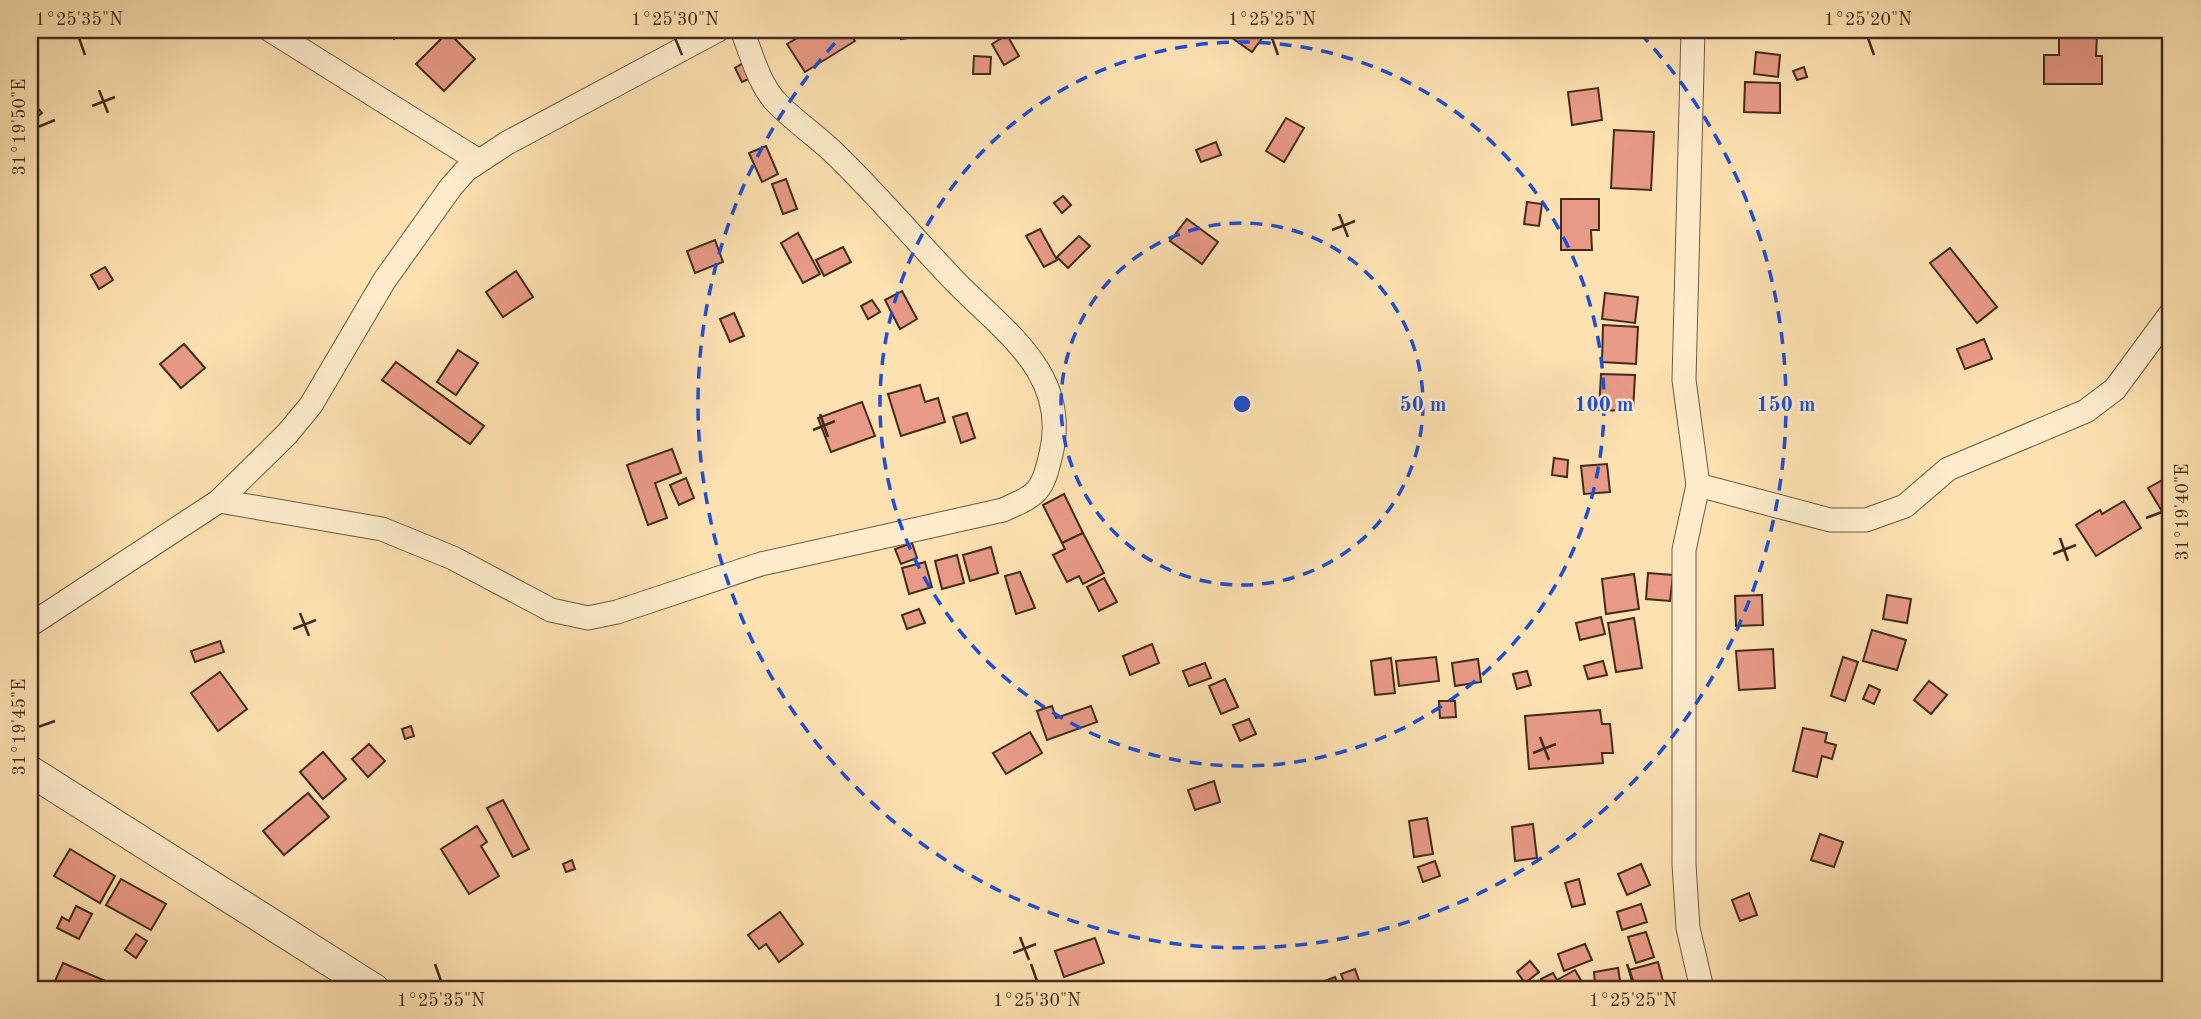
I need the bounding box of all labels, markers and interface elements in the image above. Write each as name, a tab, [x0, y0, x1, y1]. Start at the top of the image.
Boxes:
text: 1°25'35"N	[35, 11, 123, 29]
text: 1°25'30"N	[631, 11, 719, 29]
text: 1°25'25"N	[1228, 11, 1316, 29]
text: 1°25'20"N	[1824, 11, 1912, 29]
text: 31°19'50"E	[11, 79, 29, 175]
centre of rings	[1230, 392, 1254, 416]
text: 50 m	[1399, 395, 1447, 416]
text: 100 m	[1574, 395, 1634, 416]
text: 150 m	[1756, 395, 1816, 416]
text: 31°19'40"E	[2174, 464, 2192, 560]
text: 31°19'45"E	[11, 679, 29, 775]
text: 1°25'35"N	[397, 992, 485, 1010]
text: 1°25'30"N	[993, 992, 1081, 1010]
text: 1°25'25"N	[1589, 992, 1677, 1010]

